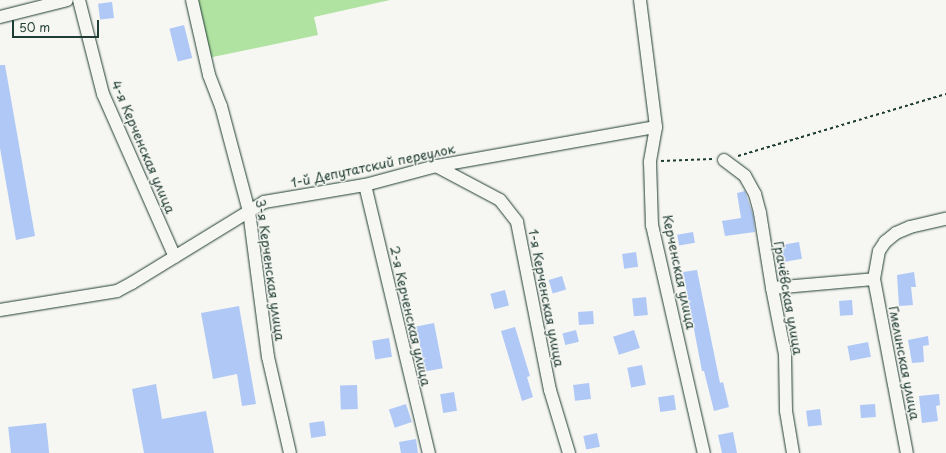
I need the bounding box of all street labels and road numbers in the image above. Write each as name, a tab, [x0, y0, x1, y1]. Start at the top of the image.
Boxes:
street label: 4-я Керченская улица	[108, 78, 178, 216]
street label: 1-й Депутатский переулок	[289, 141, 457, 191]
street label: 3-я Керченская улица	[252, 198, 288, 342]
street label: Керченская улица	[659, 213, 699, 331]
street label: 1-я Керченская улица	[525, 227, 567, 369]
street label: Грачёвская улица	[770, 240, 806, 356]
street label: 2-я Керченская улица	[386, 244, 434, 388]
street label: Гмелинская улица	[885, 304, 923, 422]

